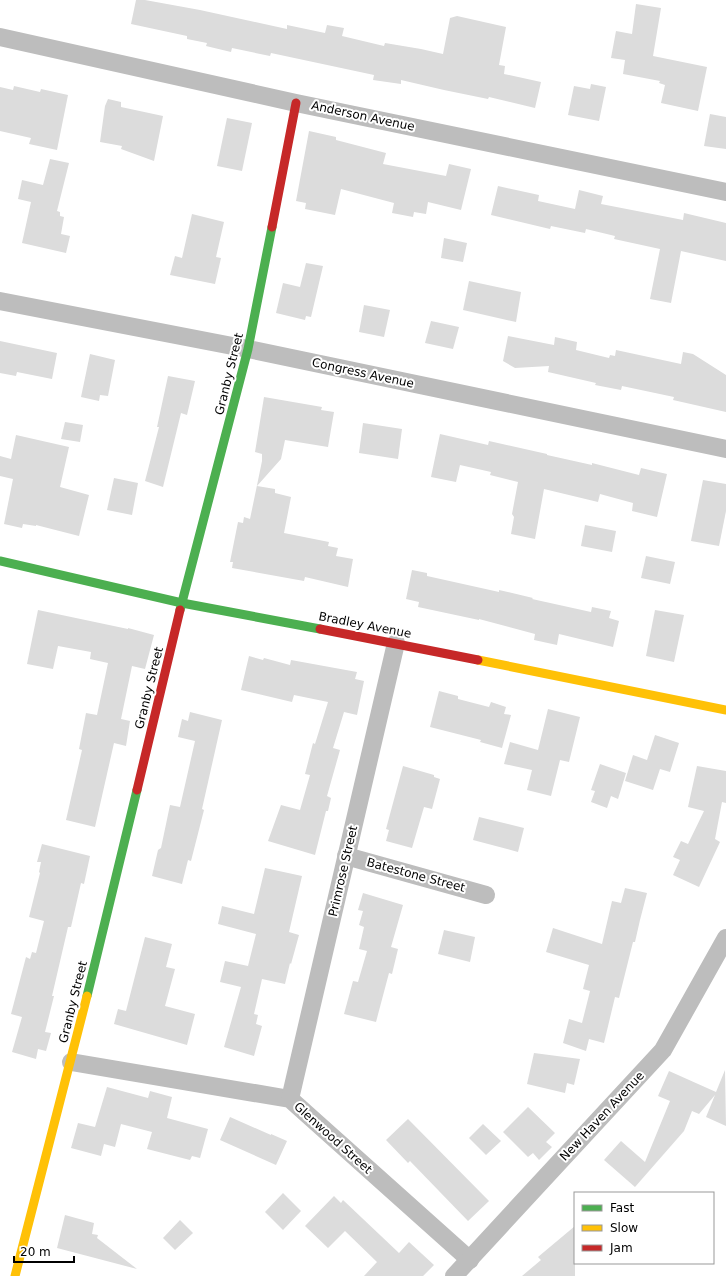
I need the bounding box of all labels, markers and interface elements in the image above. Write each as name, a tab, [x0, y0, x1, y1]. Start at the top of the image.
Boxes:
street label: Anderson Avenue	[310, 98, 416, 134]
street label: Granby Street	[212, 331, 246, 417]
street label: Congress Avenue	[311, 355, 415, 391]
street label: Bradley Avenue	[317, 609, 413, 641]
street label: Granby Street	[132, 645, 166, 731]
street label: Primrose Street	[326, 824, 360, 918]
street label: Batestone Street	[365, 855, 467, 895]
street label: Granby Street	[56, 959, 90, 1045]
street label: New Haven Avenue	[557, 1068, 647, 1164]
street label: Glenwood Street	[291, 1099, 375, 1177]
legend	[574, 1192, 714, 1264]
text: Fast	[610, 1201, 634, 1215]
text: Slow	[610, 1221, 638, 1235]
scale bar	[14, 1238, 74, 1264]
text: Jam	[609, 1241, 633, 1255]
text: 20 m	[20, 1245, 51, 1259]

